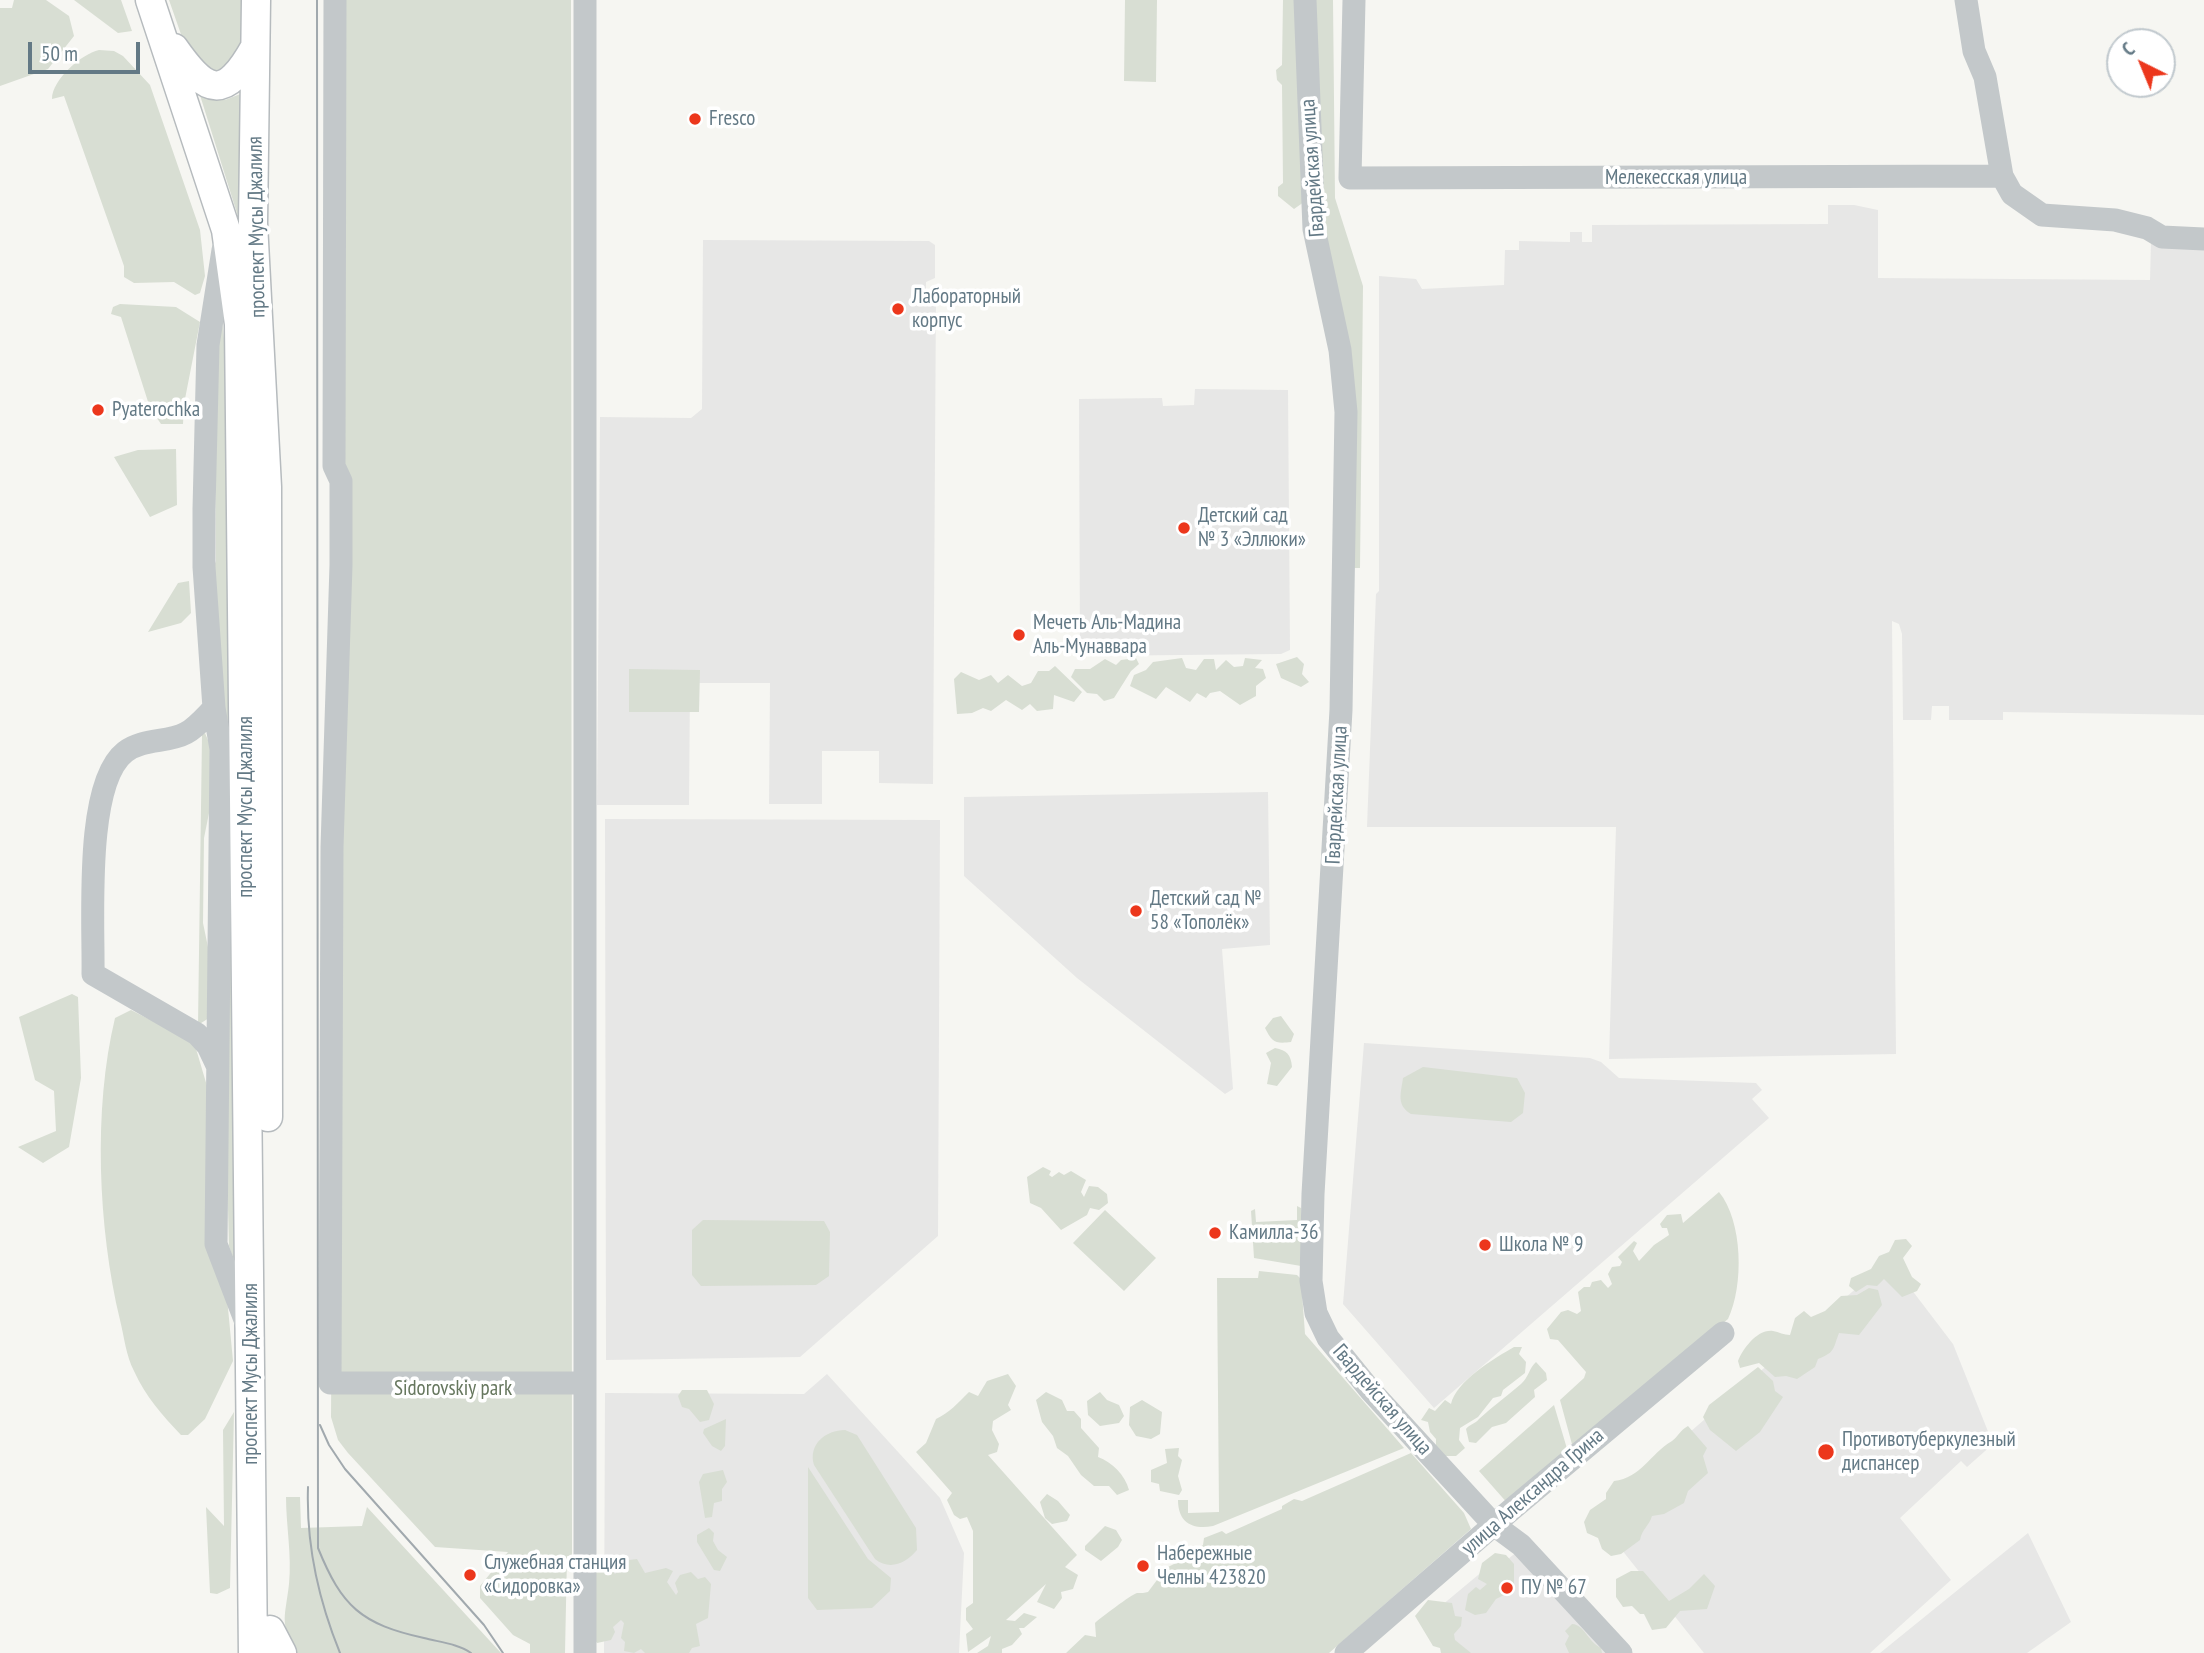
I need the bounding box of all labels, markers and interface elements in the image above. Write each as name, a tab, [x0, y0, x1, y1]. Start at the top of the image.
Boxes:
scale bar	[32, 28, 144, 72]
north arrow	[2106, 28, 2176, 98]
text: С	[2117, 37, 2139, 61]
text: 50 m	[41, 40, 78, 67]
street label: Гвардейская улица	[1296, 98, 1330, 238]
place label: Fresco	[709, 106, 755, 132]
marker: Fresco	[687, 111, 703, 127]
street label: проспект Мусы Джалиля	[243, 136, 271, 318]
street label: Мелекесская улица	[1605, 165, 1747, 191]
place label: Лабораторный корпус	[912, 284, 1021, 334]
marker: Лабораторный корпус	[890, 301, 906, 317]
place label: Pyaterochka	[112, 397, 200, 423]
marker: Pyaterochka	[90, 402, 106, 418]
place label: Детский сад № 3 «Эллюки»	[1198, 503, 1306, 553]
marker: Детский сад № 3 «Эллюки»	[1176, 520, 1192, 536]
place label: Мечеть Аль-Мадина Аль-Мунаввара	[1033, 610, 1181, 660]
marker: Мечеть Аль-Мадина Аль-Мунаввара	[1011, 627, 1027, 643]
street label: проспект Мусы Джалиля	[233, 716, 259, 898]
street label: Гвардейская улица	[1321, 725, 1353, 865]
place label: Детский сад № 58 «Тополёк»	[1150, 886, 1262, 936]
marker: Детский сад № 58 «Тополёк»	[1128, 903, 1144, 919]
place label: Камилла-36	[1229, 1220, 1318, 1246]
marker: Камилла-36	[1207, 1225, 1223, 1241]
place label: Школа № 9	[1499, 1232, 1583, 1258]
marker: Школа № 9	[1477, 1237, 1493, 1253]
street label: проспект Мусы Джалиля	[238, 1283, 264, 1465]
street label: Гвардейская улица	[1327, 1340, 1437, 1460]
park label: Sidorovskiy park	[394, 1376, 512, 1402]
street label: улица Александра Грина	[1457, 1423, 1609, 1561]
place label: Противотуберкулезный диспансер	[1842, 1427, 2016, 1477]
marker: Противотуберкулезный диспансер	[1816, 1442, 1836, 1462]
place label: Набережные Челны 423820	[1157, 1541, 1266, 1591]
place label: Служебная станция «Сидоровка»	[484, 1550, 626, 1600]
marker: Набережные Челны 423820	[1135, 1558, 1151, 1574]
marker: Служебная станция «Сидоровка»	[462, 1567, 478, 1583]
place label: ПУ № 67	[1521, 1575, 1587, 1601]
marker: ПУ № 67	[1499, 1580, 1515, 1596]

